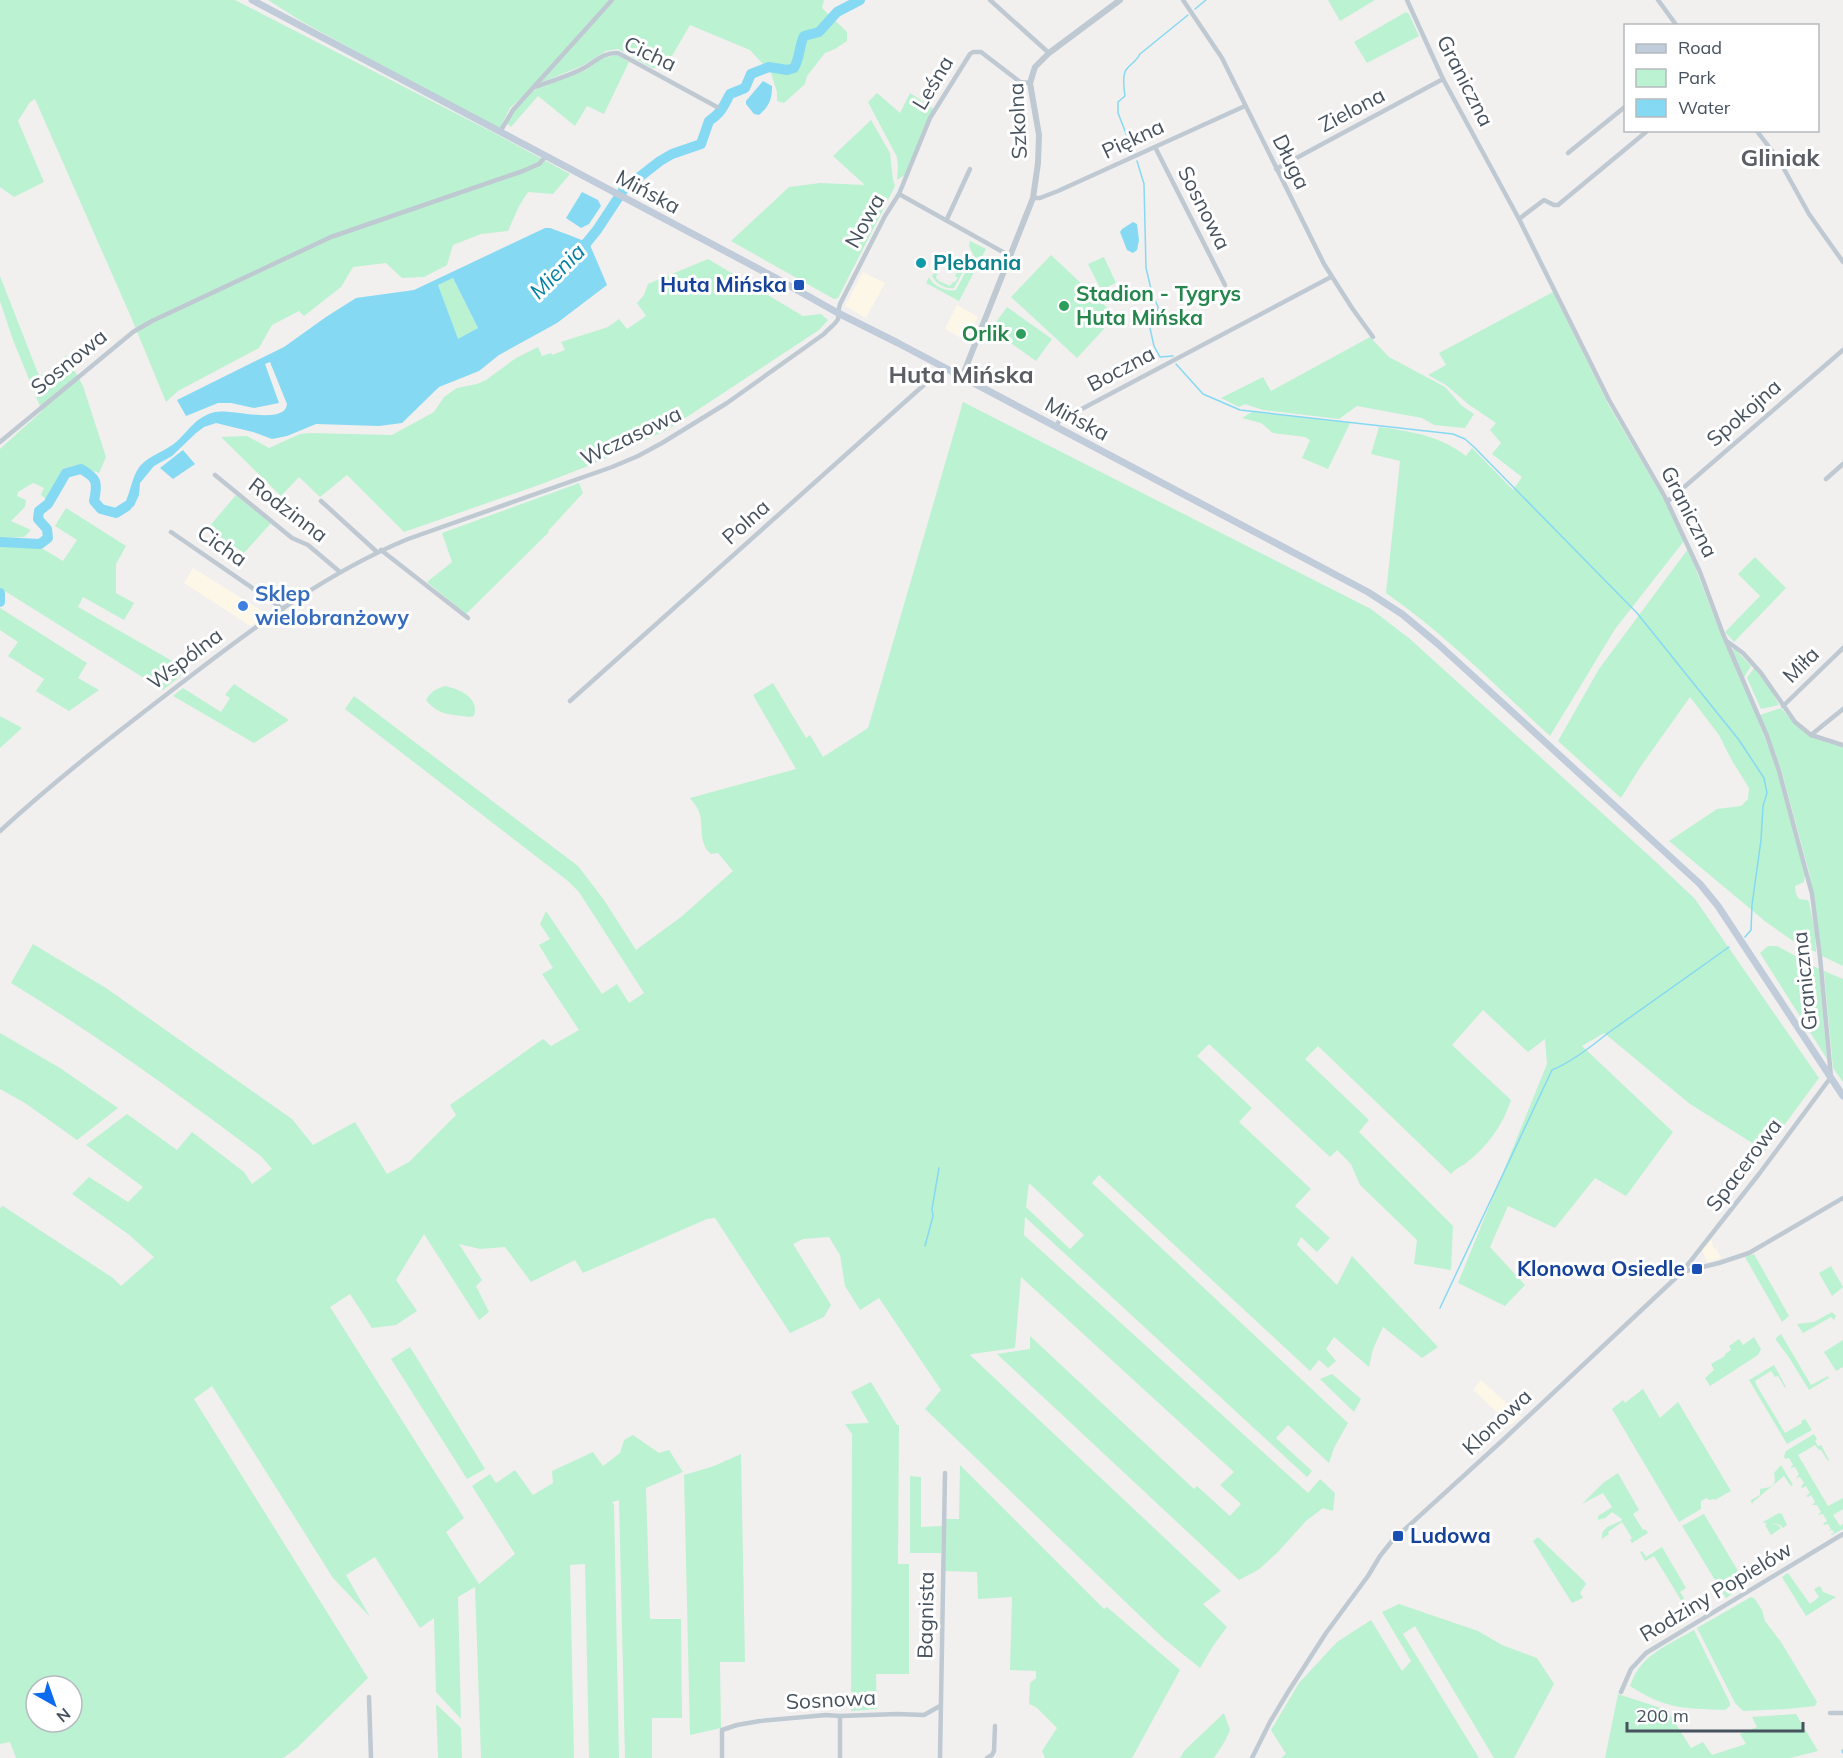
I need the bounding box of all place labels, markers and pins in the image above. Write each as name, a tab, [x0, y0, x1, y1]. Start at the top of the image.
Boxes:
place label: Plebania	[933, 249, 1021, 275]
marker: Plebania	[914, 256, 928, 270]
place label: Huta Mińska	[660, 271, 787, 297]
marker: Huta Mińska	[792, 278, 806, 292]
place label: Stadion - Tygrys Huta Mińska	[1076, 280, 1241, 330]
marker: Stadion - Tygrys Huta Mińska	[1057, 299, 1071, 313]
place label: Orlik	[962, 320, 1009, 346]
marker: Orlik	[1014, 327, 1028, 341]
place label: Sklep wielobranżowy	[255, 580, 409, 630]
marker: Sklep wielobranżowy	[236, 599, 250, 613]
place label: Klonowa Osiedle	[1517, 1255, 1685, 1281]
marker: Klonowa Osiedle	[1690, 1262, 1704, 1276]
place label: Ludowa	[1410, 1522, 1491, 1548]
marker: Ludowa	[1391, 1529, 1405, 1543]

